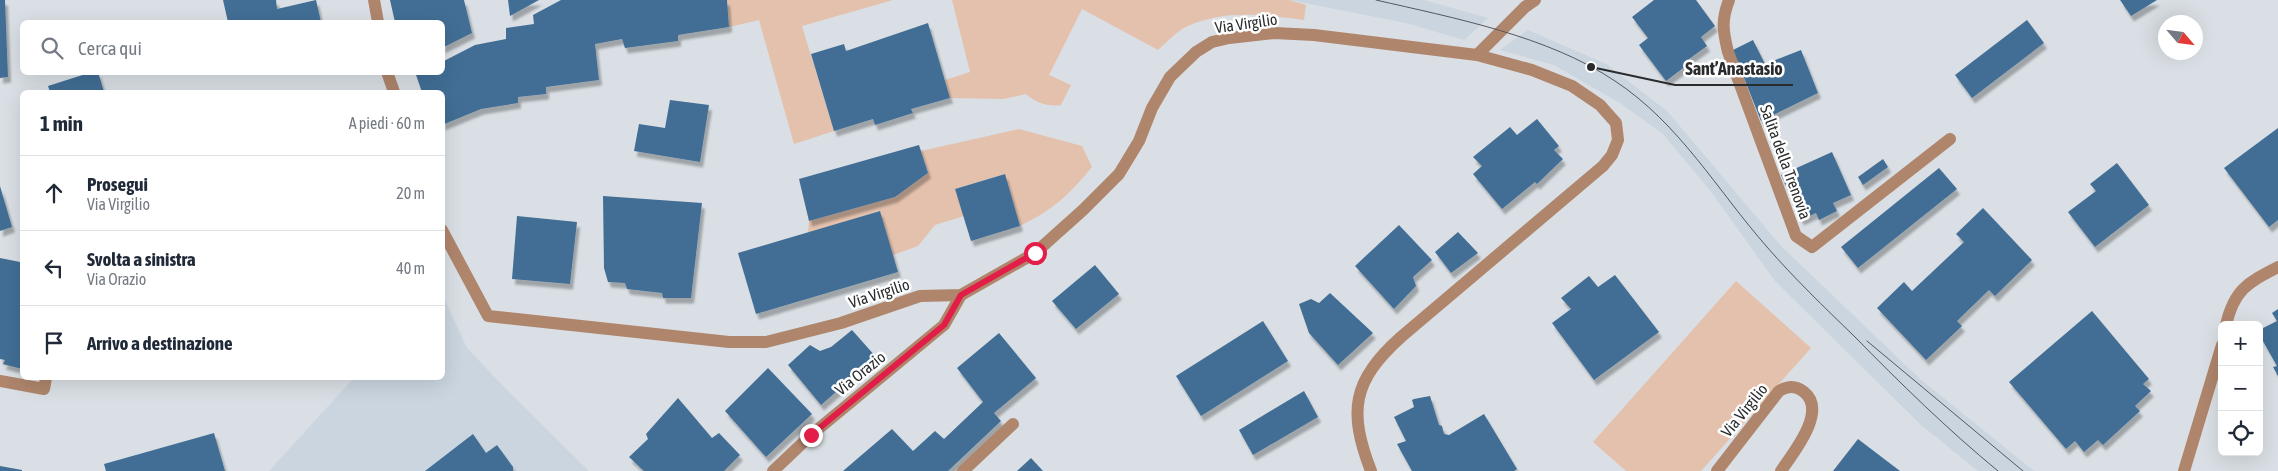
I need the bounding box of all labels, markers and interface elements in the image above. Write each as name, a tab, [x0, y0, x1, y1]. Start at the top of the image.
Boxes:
street label: Via Virgilio	[1214, 10, 1279, 37]
north arrow	[2158, 15, 2203, 60]
search box	[20, 20, 445, 75]
icon: search	[38, 34, 66, 62]
text: Cerca qui	[78, 37, 142, 59]
callout: Sant’Anastasio	[1675, 52, 1793, 85]
text: Sant’Anastasio	[1685, 58, 1783, 79]
street label: Salita della Trenovia	[1757, 102, 1815, 222]
text: 1 min	[40, 111, 83, 135]
text: A piedi · 60 m	[349, 114, 425, 132]
text: Prosegui	[87, 173, 148, 195]
icon: ahead	[40, 179, 68, 207]
text: 20 m	[396, 184, 425, 202]
text: Via Virgilio	[87, 195, 150, 213]
route start	[1024, 242, 1047, 265]
text: Svolta a sinistra	[87, 248, 196, 270]
icon: left	[40, 254, 68, 282]
text: 40 m	[396, 259, 425, 277]
text: Via Orazio	[87, 270, 146, 288]
street label: Via Virgilio	[846, 275, 912, 312]
map controls	[2218, 321, 2263, 456]
button: +	[2218, 321, 2263, 366]
icon: arrive	[40, 329, 68, 357]
text: Arrivo a destinazione	[87, 332, 233, 354]
street label: Via Orazio	[831, 347, 889, 399]
button: −	[2218, 366, 2263, 411]
street label: Via Virgilio	[1717, 380, 1772, 441]
button: locate	[2218, 411, 2263, 456]
route end	[800, 424, 823, 447]

